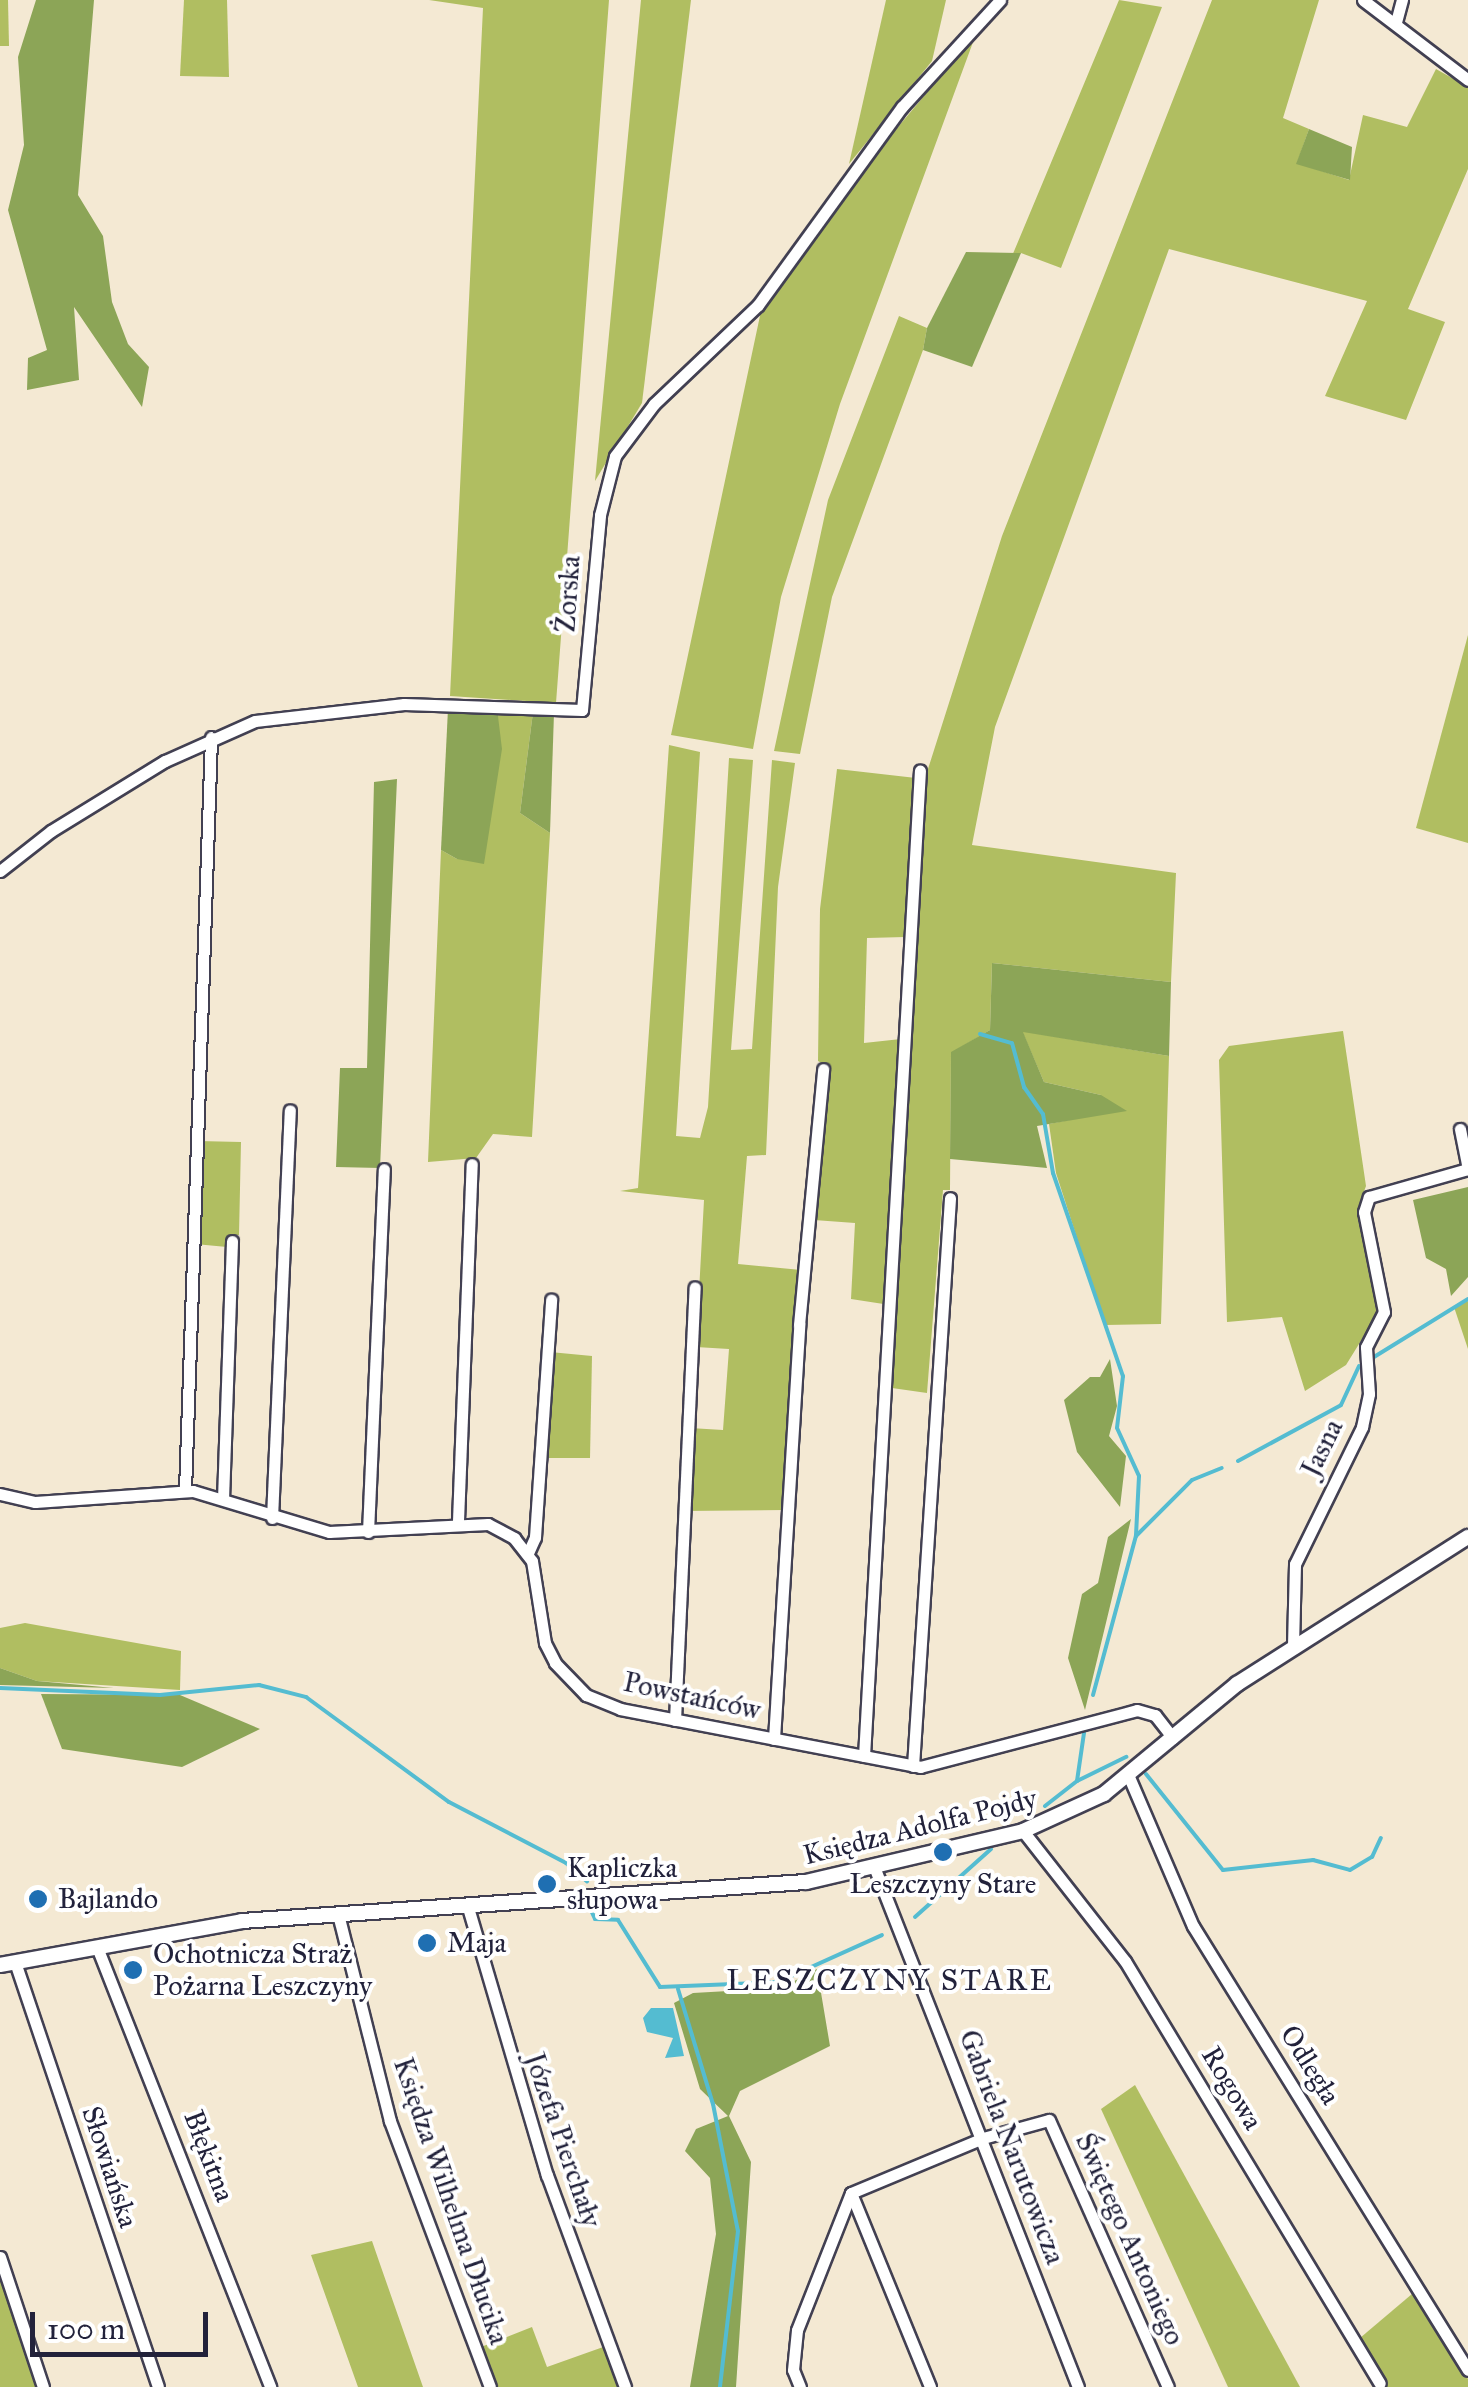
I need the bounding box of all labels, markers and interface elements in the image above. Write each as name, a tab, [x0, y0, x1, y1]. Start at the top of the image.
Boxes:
street label: Żorska	[549, 554, 587, 634]
street label: Jasna	[1294, 1414, 1350, 1482]
street label: Powstańców	[620, 1665, 764, 1727]
street label: Księdza Adolfa Pojdy	[800, 1782, 1040, 1872]
marker: Leszczyny Stare	[932, 1841, 954, 1863]
place label: Kapliczka słupowa	[567, 1851, 677, 1917]
place label: Leszczyny Stare	[850, 1867, 1036, 1901]
marker: Kapliczka słupowa	[536, 1873, 558, 1895]
place label: Bajlando	[58, 1882, 158, 1916]
marker: Bajlando	[27, 1888, 49, 1910]
place label: Maja	[447, 1926, 506, 1960]
marker: Maja	[416, 1932, 438, 1954]
place label: Ochotnicza Straż Pożarna Leszczyny	[153, 1937, 372, 2003]
marker: Ochotnicza Straż Pożarna Leszczyny	[122, 1959, 144, 1981]
district label: LESZCZYNY STARE	[727, 1962, 1053, 1998]
street label: Odległa	[1273, 2019, 1347, 2111]
street label: Gabriela Narutowicza	[952, 2025, 1072, 2269]
street label: Rogowa	[1194, 2040, 1270, 2136]
street label: Józefa Pierchały	[517, 2048, 609, 2232]
street label: Księdza Wilhelma Dłucika	[386, 2053, 516, 2349]
street label: Słowiańska	[75, 2102, 145, 2232]
street label: Błękitna	[176, 2106, 242, 2206]
street label: Świętego Antoniego	[1068, 2128, 1192, 2350]
scale bar	[35, 2292, 212, 2354]
text: 100 m	[47, 2311, 125, 2347]

